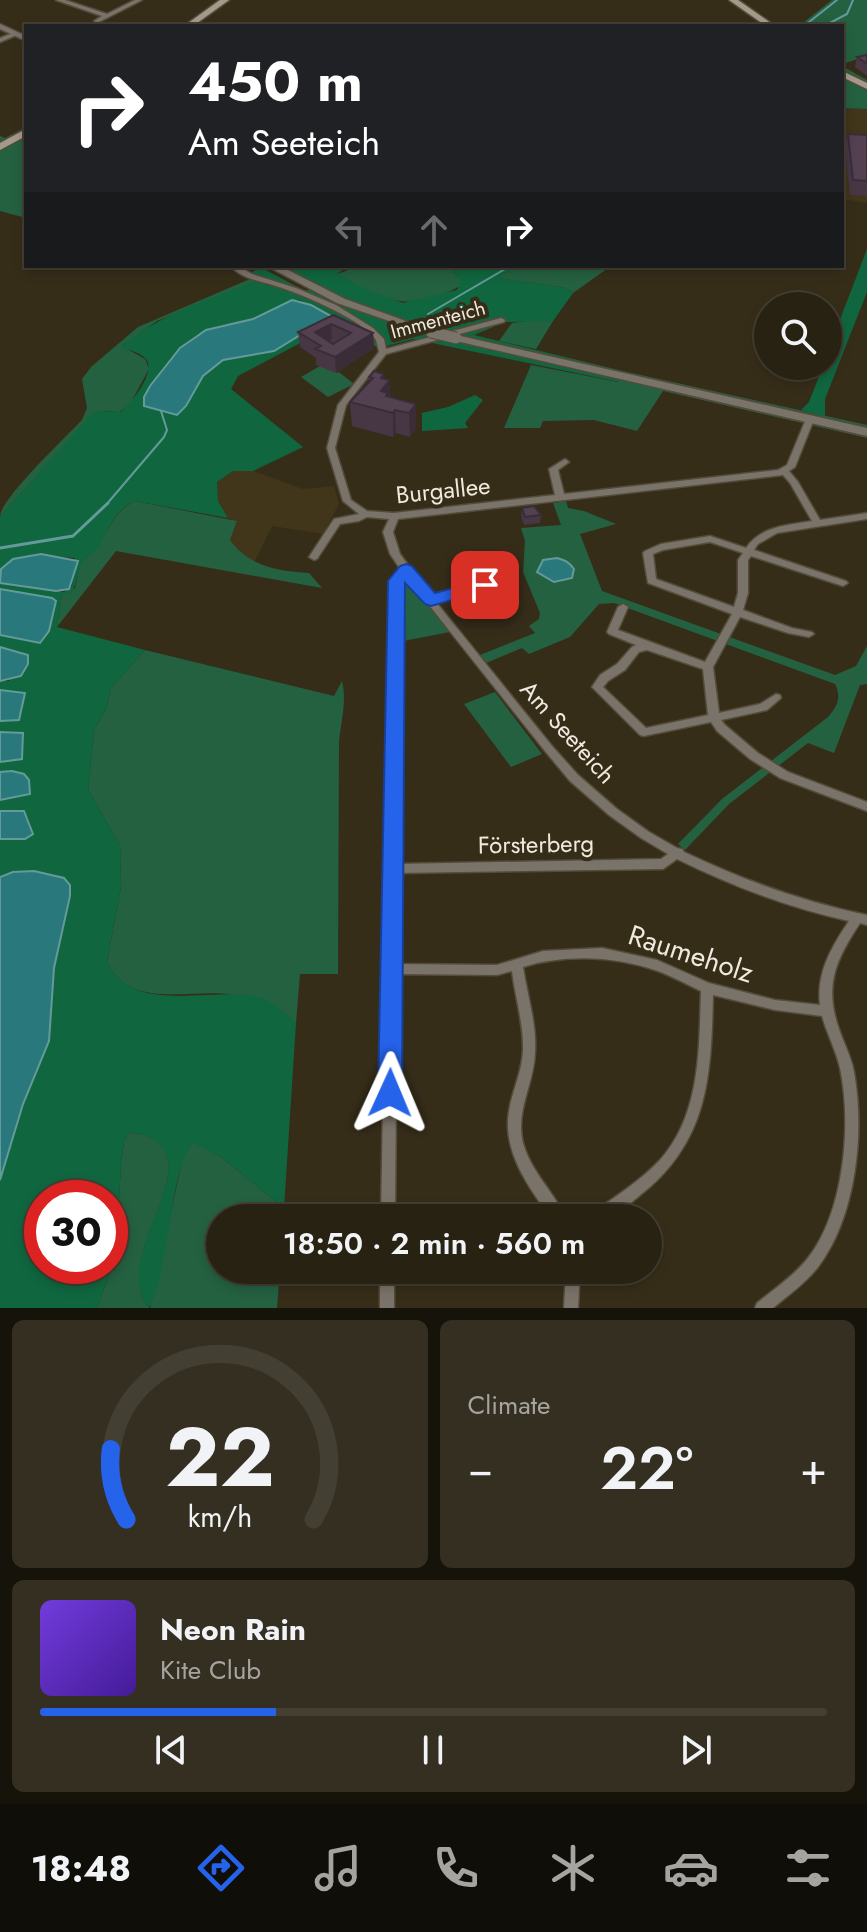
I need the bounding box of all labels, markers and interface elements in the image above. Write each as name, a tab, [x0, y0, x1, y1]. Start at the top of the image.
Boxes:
text: 450 m	[188, 41, 363, 122]
icon: right	[56, 56, 160, 160]
text: Am Seeteich	[188, 116, 380, 168]
icon: left	[328, 208, 372, 252]
icon: ahead	[412, 208, 456, 252]
icon: right	[496, 208, 540, 252]
map controls	[754, 292, 842, 380]
button: search	[754, 292, 842, 380]
street label: Immenteich	[387, 293, 489, 347]
street label: Burgallee	[394, 468, 492, 512]
pin	[451, 551, 519, 619]
icon: arrive	[463, 563, 507, 607]
street label: Am Seeteich	[512, 673, 624, 791]
street label: Försterberg	[478, 825, 594, 863]
street label: Raumeholz	[623, 915, 759, 994]
position arrow	[348, 1051, 432, 1135]
speed limit sign: 30	[24, 1180, 128, 1284]
text: 18:50 · 2 min · 560 m	[283, 1222, 585, 1265]
text: Climate	[468, 1386, 550, 1424]
text: 22	[165, 1397, 274, 1517]
text: 22°	[600, 1425, 693, 1512]
text: −	[468, 1437, 493, 1501]
text: +	[800, 1437, 827, 1501]
text: km/h	[187, 1496, 252, 1538]
text: Neon Rain	[160, 1608, 306, 1651]
text: Kite Club	[160, 1651, 261, 1689]
icon: previous	[149, 1728, 193, 1772]
icon: pause	[411, 1728, 455, 1772]
icon: next	[674, 1728, 718, 1772]
icon: directions	[193, 1840, 249, 1896]
icon: music	[310, 1840, 366, 1896]
icon: phone	[428, 1840, 484, 1896]
icon: climate	[545, 1840, 601, 1896]
icon: car	[663, 1840, 719, 1896]
icon: filters	[780, 1840, 836, 1896]
text: 18:48	[31, 1842, 131, 1894]

